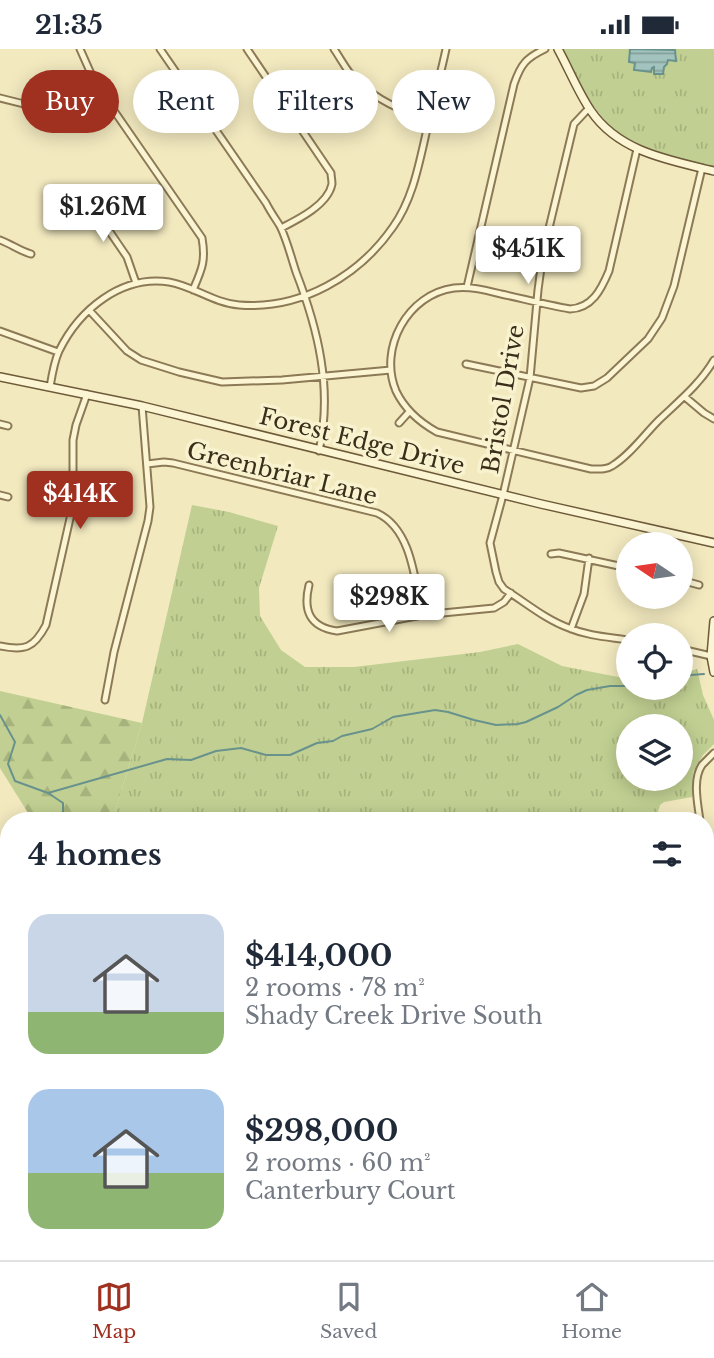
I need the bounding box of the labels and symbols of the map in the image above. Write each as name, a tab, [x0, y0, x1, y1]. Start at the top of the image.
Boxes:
pin: $1.26M	[46, 185, 160, 244]
pin: $451K	[479, 226, 577, 286]
street label: Bristol Drive	[476, 322, 530, 476]
street label: Forest Edge Drive	[256, 402, 468, 480]
street label: Greenbriar Lane	[184, 436, 380, 510]
pin: $414K	[31, 471, 129, 531]
north arrow	[616, 532, 693, 609]
pin: $298K	[340, 575, 438, 634]

